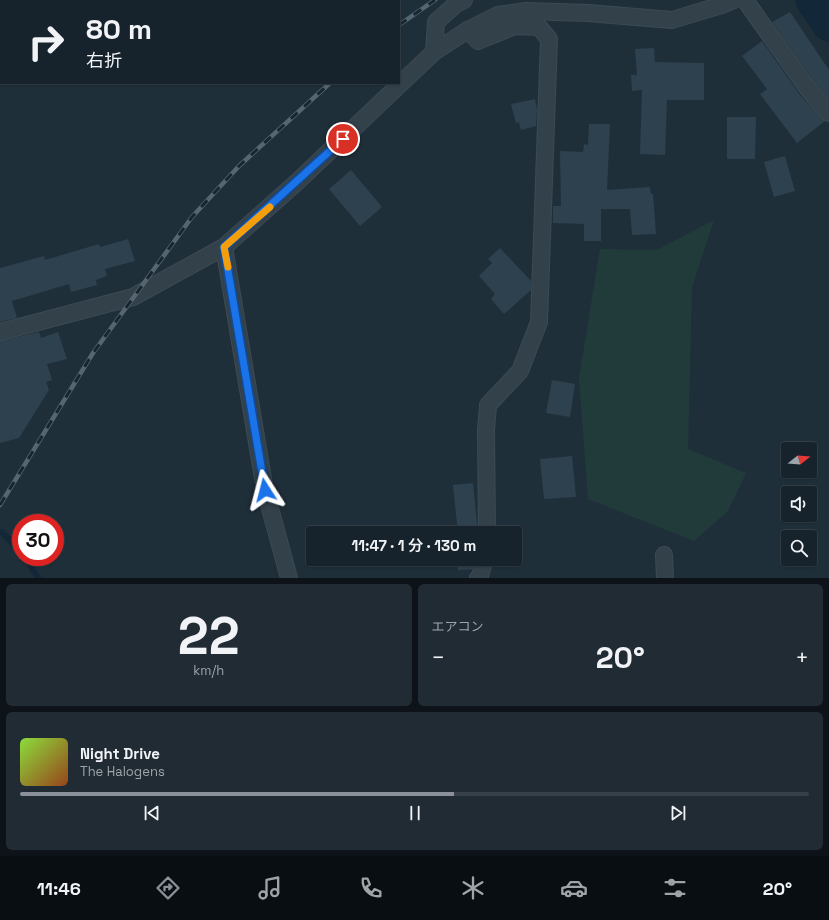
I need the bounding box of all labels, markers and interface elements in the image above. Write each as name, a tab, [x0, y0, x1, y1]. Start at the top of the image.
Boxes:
text: 80 m	[86, 11, 152, 47]
icon: right	[20, 16, 72, 68]
text: 右折	[86, 49, 122, 72]
pin	[326, 122, 360, 156]
icon: arrive	[332, 128, 354, 150]
north arrow	[781, 442, 817, 478]
map controls	[781, 442, 817, 566]
position arrow	[244, 469, 286, 511]
button: sound	[781, 486, 817, 522]
speed limit sign: 30	[12, 514, 64, 566]
button: search	[781, 530, 817, 566]
text: 11:47 · 1 分 · 130 m	[352, 536, 476, 555]
text: 22	[178, 603, 240, 669]
text: エアコン	[432, 618, 484, 635]
text: 20°	[596, 638, 645, 677]
text: −	[432, 643, 445, 671]
text: +	[795, 643, 809, 671]
text: km/h	[193, 662, 224, 679]
text: Night Drive	[80, 744, 160, 763]
text: The Halogens	[80, 763, 165, 780]
icon: previous	[141, 802, 163, 824]
icon: pause	[404, 802, 426, 824]
icon: next	[667, 802, 689, 824]
icon: directions	[154, 874, 182, 902]
icon: music	[256, 874, 284, 902]
icon: phone	[357, 874, 385, 902]
icon: climate	[459, 874, 487, 902]
icon: car	[560, 874, 588, 902]
icon: filters	[661, 874, 689, 902]
text: 11:46	[37, 877, 81, 900]
text: 20°	[763, 877, 792, 900]

